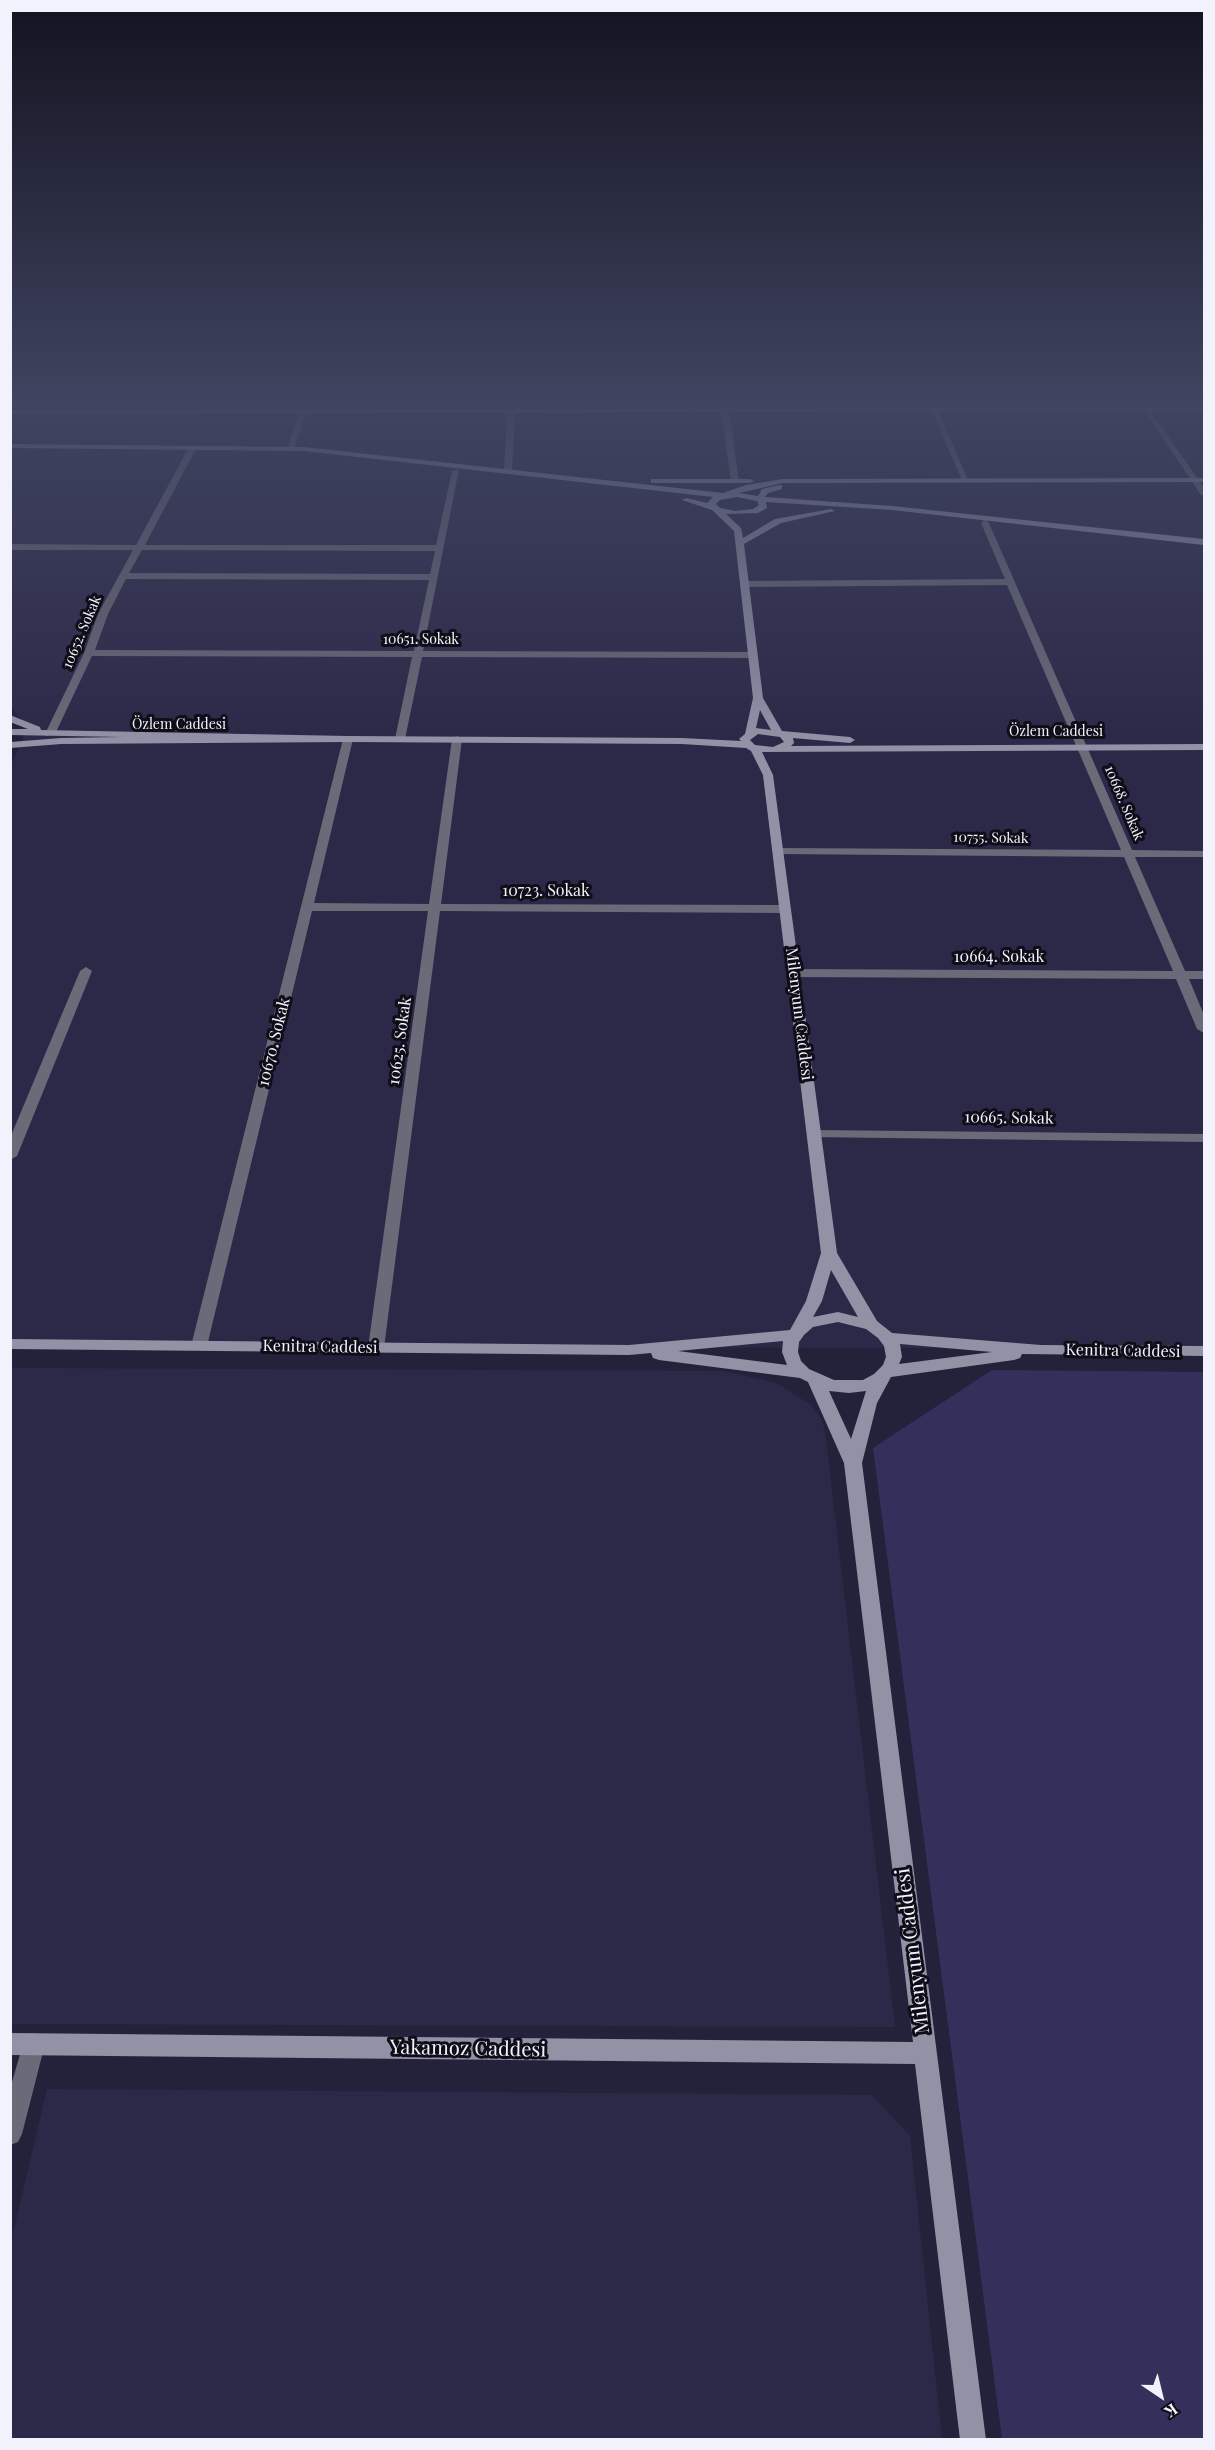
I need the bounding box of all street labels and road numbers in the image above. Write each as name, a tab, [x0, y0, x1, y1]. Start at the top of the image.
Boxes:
street label: 10652. Sokak	[59, 593, 105, 671]
street label: 10651. Sokak	[383, 632, 459, 648]
street label: Özlem Caddesi	[132, 717, 226, 733]
street label: Özlem Caddesi	[1009, 724, 1103, 740]
street label: 10668. Sokak	[1101, 763, 1147, 843]
street label: 10755. Sokak	[953, 829, 1029, 847]
street label: 10723. Sokak	[502, 881, 590, 901]
street label: Milenyum Caddesi	[781, 947, 817, 1081]
street label: 10664. Sokak	[954, 947, 1044, 967]
street label: 10670. Sokak	[254, 996, 294, 1088]
street label: 10625. Sokak	[384, 996, 416, 1086]
street label: 10665. Sokak	[964, 1108, 1054, 1128]
street label: Kenitra Caddesi	[262, 1336, 378, 1358]
street label: Kenitra Caddesi	[1065, 1340, 1181, 1362]
street label: Milenyum Caddesi	[891, 1867, 935, 2035]
street label: Yakamoz Caddesi	[390, 2036, 546, 2062]

